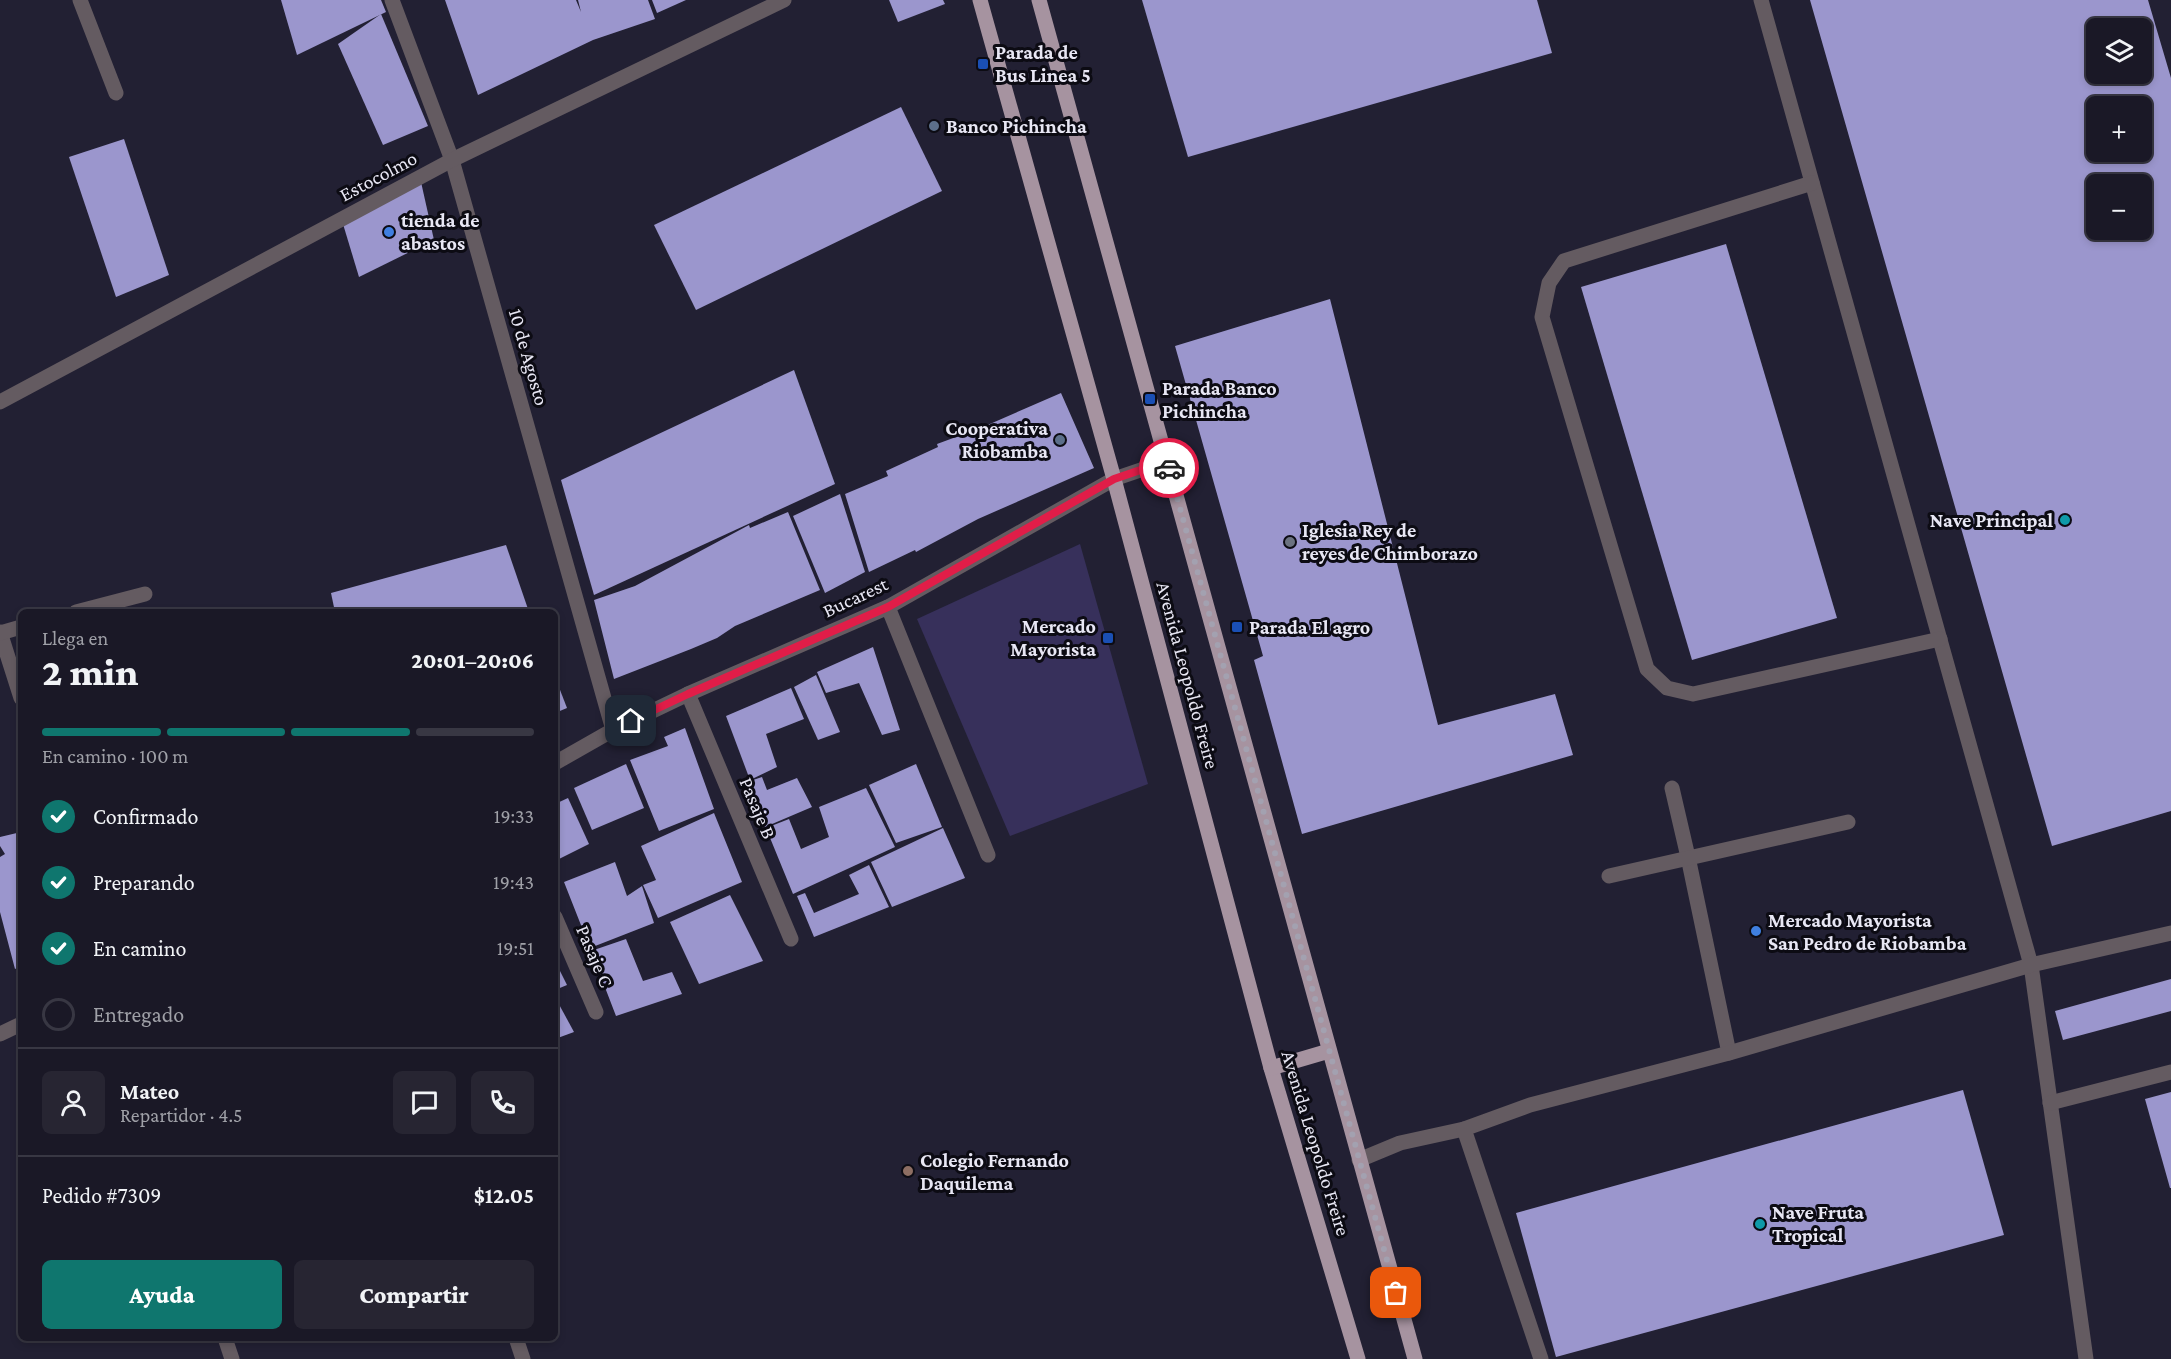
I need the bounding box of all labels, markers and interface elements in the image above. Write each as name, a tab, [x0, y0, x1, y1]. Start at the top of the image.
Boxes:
map controls	[2086, 18, 2152, 240]
button: layers	[2086, 18, 2152, 84]
place label: Parada de Bus Linea 5	[995, 41, 1091, 86]
marker: Parada de Bus Linea 5	[976, 57, 990, 71]
button: +	[2086, 96, 2152, 162]
place label: Banco Pichincha	[946, 115, 1087, 137]
marker: Banco Pichincha	[927, 119, 941, 133]
street label: Estocolmo	[336, 146, 421, 206]
button: −	[2086, 174, 2152, 240]
place label: tienda de abastos	[401, 209, 480, 254]
marker: tienda de abastos	[382, 225, 396, 239]
street label: 10 de Agosto	[504, 306, 553, 408]
place label: Parada Banco Pichincha	[1162, 377, 1277, 422]
marker: Parada Banco Pichincha	[1143, 392, 1157, 406]
place label: Cooperativa Riobamba	[945, 417, 1048, 462]
marker: Cooperativa Riobamba	[1053, 433, 1067, 447]
courier	[1139, 438, 1199, 498]
icon: car	[1153, 452, 1186, 485]
place label: Nave Principal	[1930, 509, 2053, 531]
marker: Nave Principal	[2058, 513, 2072, 527]
place label: Iglesia Rey de reyes de Chimborazo	[1302, 519, 1478, 564]
marker: Iglesia Rey de reyes de Chimborazo	[1283, 535, 1297, 549]
street label: Bucarest	[819, 572, 891, 622]
street label: Avenida Leopoldo Freire	[1151, 579, 1224, 771]
place label: Mercado Mayorista	[1010, 615, 1096, 660]
place label: Parada El agro	[1249, 616, 1370, 638]
marker: Parada El agro	[1230, 620, 1244, 634]
text: Llega en	[42, 627, 108, 649]
marker: Mercado Mayorista	[1101, 631, 1115, 645]
text: 20:01–20:06	[411, 648, 534, 673]
text: 2 min	[42, 650, 138, 693]
pin	[605, 695, 656, 746]
icon: home	[614, 704, 647, 737]
text: En camino · 100 m	[42, 745, 188, 767]
street label: Pasaje B	[734, 774, 781, 842]
icon: check	[42, 800, 75, 833]
text: Confirmado	[93, 804, 199, 829]
text: 19:33	[494, 805, 534, 827]
icon: check	[42, 866, 75, 899]
text: Preparando	[93, 870, 195, 895]
text: 19:43	[493, 871, 534, 893]
place label: Mercado Mayorista San Pedro de Riobamba	[1768, 909, 1967, 954]
street label: Pasaje C	[571, 922, 618, 991]
marker: Mercado Mayorista San Pedro de Riobamba	[1749, 924, 1763, 938]
icon: check	[42, 932, 75, 965]
text: En camino	[93, 936, 186, 961]
text: 19:51	[497, 937, 534, 959]
text: Entregado	[93, 1002, 184, 1027]
street label: Avenida Leopoldo Freire	[1276, 1048, 1355, 1239]
button: person	[42, 1071, 105, 1134]
button: chat	[393, 1071, 456, 1134]
button: phone	[471, 1071, 534, 1134]
text: Mateo	[120, 1079, 179, 1104]
text: Repartidor · 4.5	[120, 1104, 242, 1126]
place label: Colegio Fernando Daquilema	[920, 1149, 1069, 1194]
marker: Colegio Fernando Daquilema	[901, 1164, 915, 1178]
text: Pedido #7309	[42, 1183, 162, 1208]
text: $12.05	[474, 1183, 534, 1208]
place label: Nave Fruta Tropical	[1772, 1201, 1864, 1246]
marker: Nave Fruta Tropical	[1753, 1217, 1767, 1231]
button: Ayuda	[42, 1260, 282, 1329]
button: Compartir	[294, 1260, 534, 1329]
pin	[1370, 1267, 1421, 1318]
icon: bag	[1379, 1276, 1412, 1309]

